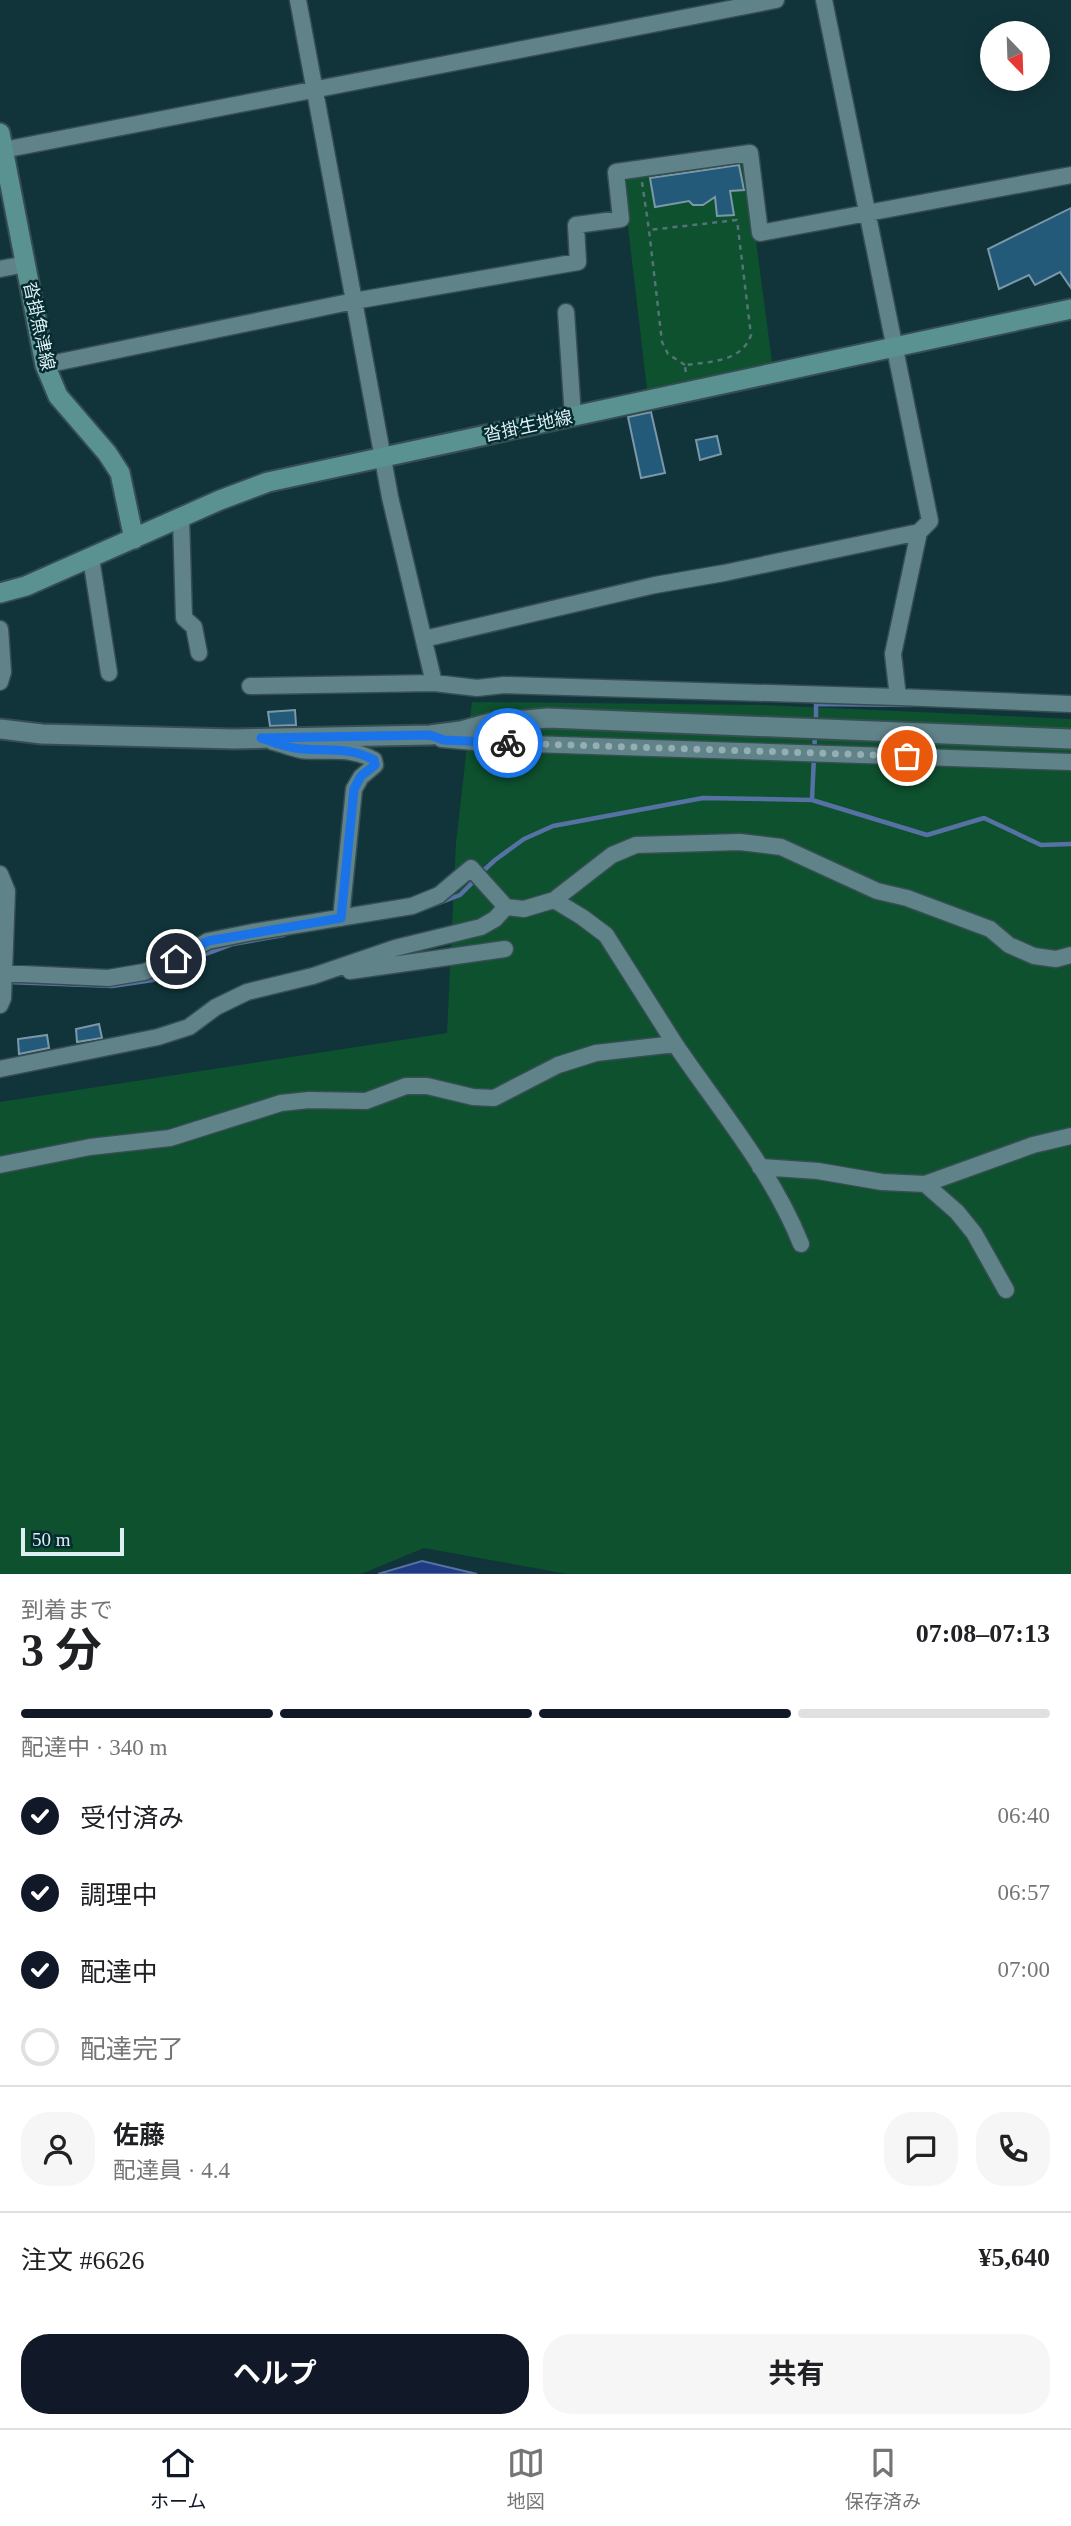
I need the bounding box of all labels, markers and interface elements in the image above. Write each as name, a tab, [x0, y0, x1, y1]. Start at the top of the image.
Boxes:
north arrow	[980, 21, 1050, 91]
map controls	[980, 21, 1050, 91]
street label: 沓掛魚津線	[20, 280, 58, 372]
street label: 沓掛生地線	[482, 407, 574, 445]
courier	[473, 708, 543, 778]
icon: bike	[489, 724, 527, 762]
pin	[877, 726, 937, 786]
icon: bag	[888, 737, 926, 775]
pin	[146, 929, 206, 989]
icon: home	[157, 940, 195, 978]
scale bar	[21, 1525, 124, 1557]
text: 50 m	[32, 1529, 71, 1550]
text: 到着まで	[21, 1598, 113, 1623]
text: 07:08–07:13	[916, 1619, 1050, 1648]
text: 3 分	[21, 1625, 102, 1676]
text: 配達中 · 340 m	[21, 1735, 167, 1760]
icon: check	[21, 1797, 59, 1835]
text: 06:40	[998, 1803, 1050, 1828]
text: 受付済み	[80, 1804, 184, 1833]
icon: check	[21, 1874, 59, 1912]
text: 06:57	[998, 1880, 1050, 1905]
text: 調理中	[80, 1881, 158, 1910]
icon: check	[21, 1951, 59, 1989]
text: 07:00	[998, 1957, 1050, 1982]
text: 配達中	[80, 1958, 158, 1987]
text: 配達完了	[80, 2035, 184, 2064]
button: person	[21, 2112, 95, 2186]
button: chat	[884, 2112, 958, 2186]
button: phone	[976, 2112, 1050, 2186]
text: 佐藤	[113, 2121, 165, 2150]
text: 配達員 · 4.4	[113, 2158, 230, 2183]
text: ¥5,640	[979, 2243, 1050, 2272]
text: 注文 #6626	[21, 2246, 145, 2275]
button: ヘルプ	[21, 2334, 529, 2414]
button: 共有	[543, 2334, 1050, 2414]
tab: ホーム	[150, 2444, 207, 2513]
tab: 地図	[507, 2444, 545, 2513]
tab: 保存済み	[845, 2444, 921, 2513]

